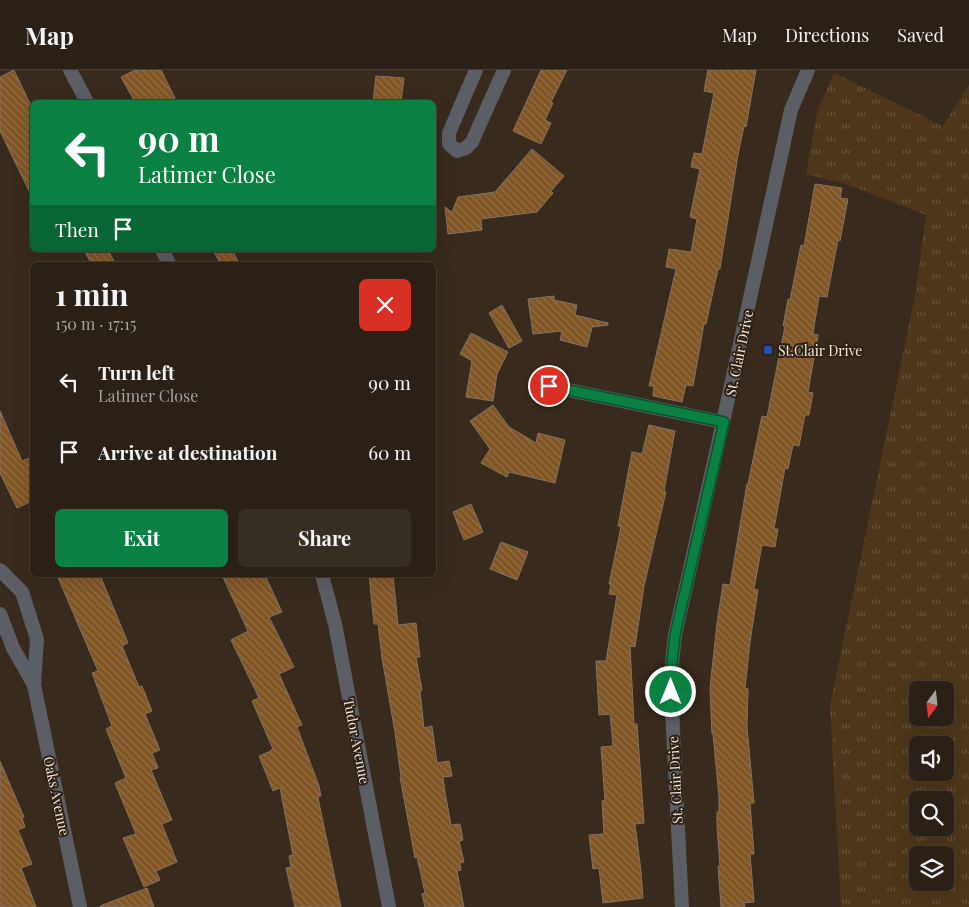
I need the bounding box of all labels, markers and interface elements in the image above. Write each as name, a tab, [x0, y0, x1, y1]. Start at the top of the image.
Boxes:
text: Map	[25, 19, 74, 51]
text: Map	[722, 23, 757, 47]
text: Directions	[785, 23, 869, 47]
text: Saved	[897, 23, 944, 47]
text: 90 m	[138, 114, 220, 161]
icon: left	[55, 120, 120, 185]
text: Latimer Close	[138, 159, 276, 189]
icon: arrive	[109, 215, 137, 243]
text: Then	[55, 216, 99, 242]
text: 1 min	[55, 274, 129, 314]
button: close	[359, 279, 411, 331]
street label: St. Clair Drive	[721, 308, 757, 398]
text: 150 m · 17:15	[55, 313, 136, 334]
place label: St.Clair Drive	[778, 341, 862, 360]
marker: St.Clair Drive	[762, 344, 774, 356]
text: Turn left	[98, 359, 175, 385]
pin	[528, 365, 570, 407]
icon: left	[55, 368, 83, 396]
text: 90 m	[368, 369, 411, 395]
icon: arrive	[535, 372, 563, 400]
text: Latimer Close	[98, 385, 198, 406]
icon: arrive	[55, 438, 83, 466]
text: Arrive at destination	[98, 439, 278, 465]
text: 60 m	[368, 439, 411, 465]
button: Exit	[55, 509, 228, 567]
button: Share	[238, 509, 411, 567]
position arrow	[644, 665, 696, 717]
north arrow	[909, 681, 954, 726]
map controls	[909, 681, 954, 891]
street label: Tudor Avenue	[339, 697, 375, 785]
street label: St. Clair Drive	[663, 736, 687, 824]
button: sound	[909, 736, 954, 781]
street label: Oaks Avenue	[39, 755, 75, 837]
button: search	[909, 791, 954, 836]
button: layers	[909, 846, 954, 891]

